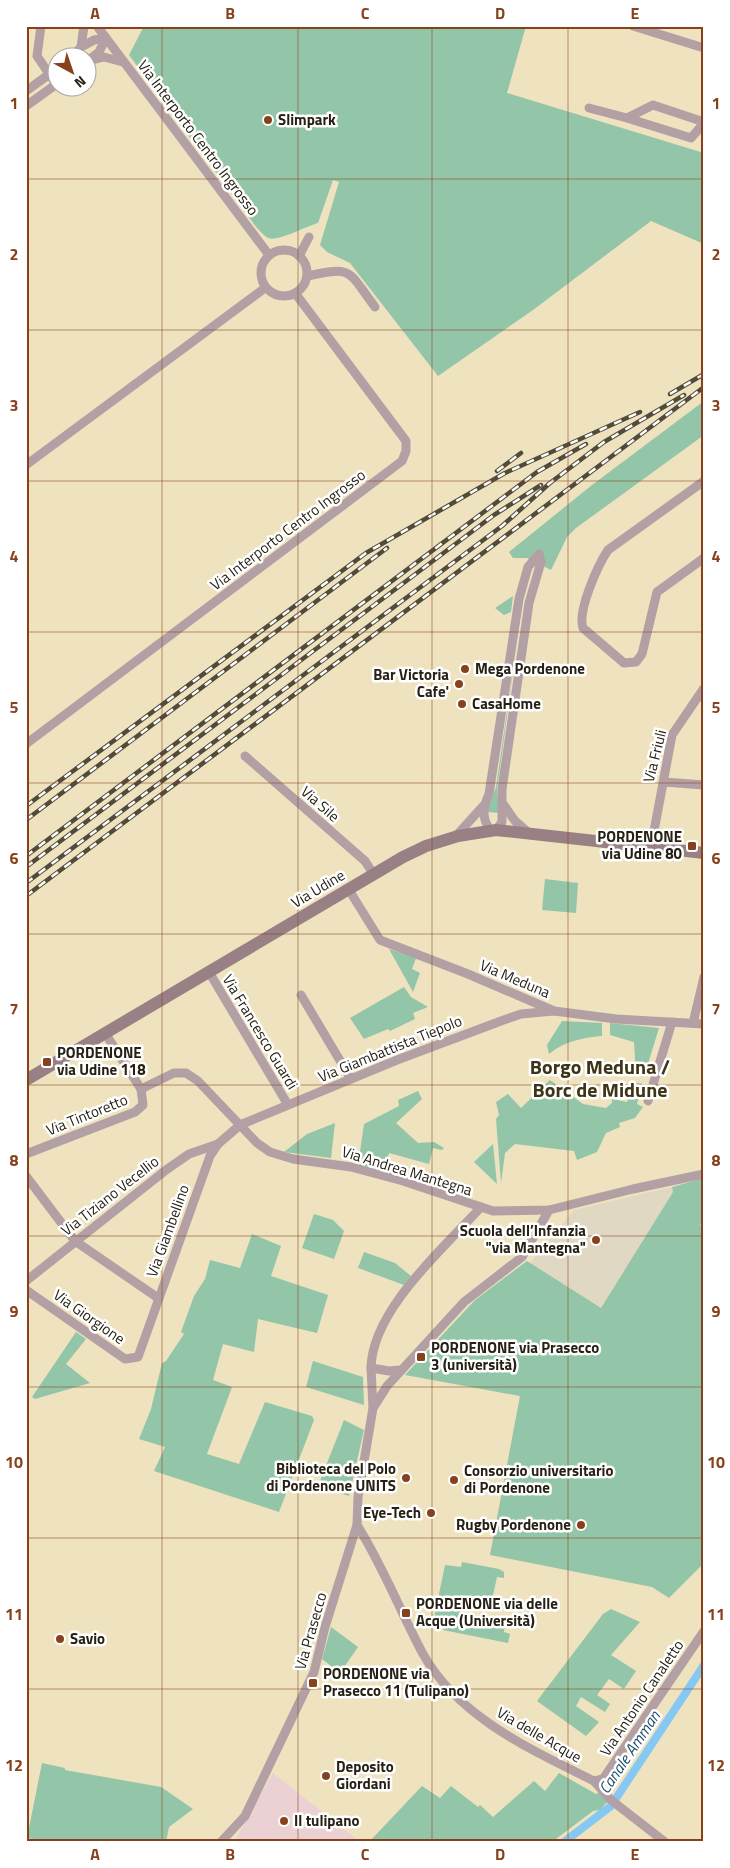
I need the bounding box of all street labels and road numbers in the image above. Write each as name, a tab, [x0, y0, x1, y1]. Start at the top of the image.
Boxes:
street label: Via Interporto Centro Ingrosso	[132, 55, 265, 220]
street label: Via Interporto Centro Ingrosso	[205, 463, 370, 596]
street label: Via Friuli	[637, 727, 672, 785]
street label: Via Sile	[296, 780, 345, 827]
street label: Via Udine	[286, 863, 349, 914]
street label: Via Meduna	[476, 953, 554, 1004]
street label: Via Francesco Guardi	[217, 970, 304, 1094]
street label: Via Giambattista Tiepolo	[314, 1009, 465, 1088]
street label: Via Tintoretto	[43, 1088, 131, 1141]
street label: Via Andrea Mantegna	[339, 1140, 476, 1201]
street label: Via Tiziano Vecellio	[56, 1150, 164, 1241]
street label: Via Giambellino	[140, 1181, 195, 1280]
street label: Via Giorgione	[49, 1283, 130, 1350]
street label: Via Prasecco	[288, 1589, 333, 1672]
street label: Via Antonio Canaletto	[594, 1635, 689, 1761]
street label: Via delle Acque	[492, 1701, 586, 1768]

